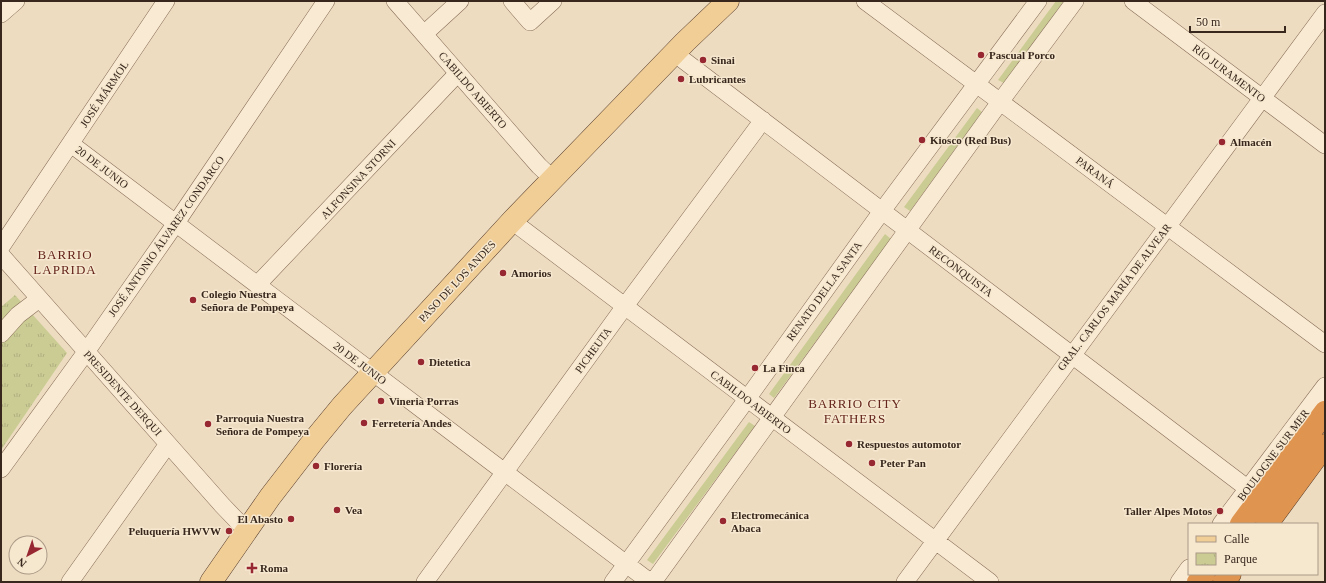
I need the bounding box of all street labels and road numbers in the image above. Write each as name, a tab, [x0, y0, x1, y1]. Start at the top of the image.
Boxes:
street label: RÍO JURAMENTO	[1190, 42, 1268, 104]
street label: CABILDO ABIERTO	[436, 49, 510, 131]
street label: JOSÉ MÁRMOL	[77, 58, 131, 129]
street label: ALFONSINA STORNI	[318, 137, 398, 221]
street label: 20 DE JUNIO	[73, 143, 131, 191]
street label: JOSÉ ANTONIO ÁLVAREZ CONDARCO	[106, 153, 226, 319]
street label: PARANÁ	[1074, 154, 1116, 190]
street label: GRAL. CARLOS MARÍA DE ALVEAR	[1055, 221, 1174, 373]
street label: PASO DE LOS ANDES	[416, 238, 498, 324]
street label: RENATO DELLA SANTA	[784, 239, 864, 343]
street label: RECONQUISTA	[927, 243, 995, 299]
street label: PICHEUTA	[572, 325, 614, 375]
street label: 20 DE JUNIO	[331, 339, 389, 387]
street label: PRESIDENTE DERQUI	[82, 348, 165, 438]
street label: CABILDO ABIERTO	[708, 368, 794, 436]
street label: BOULOGNE SUR MER	[1235, 406, 1312, 503]

